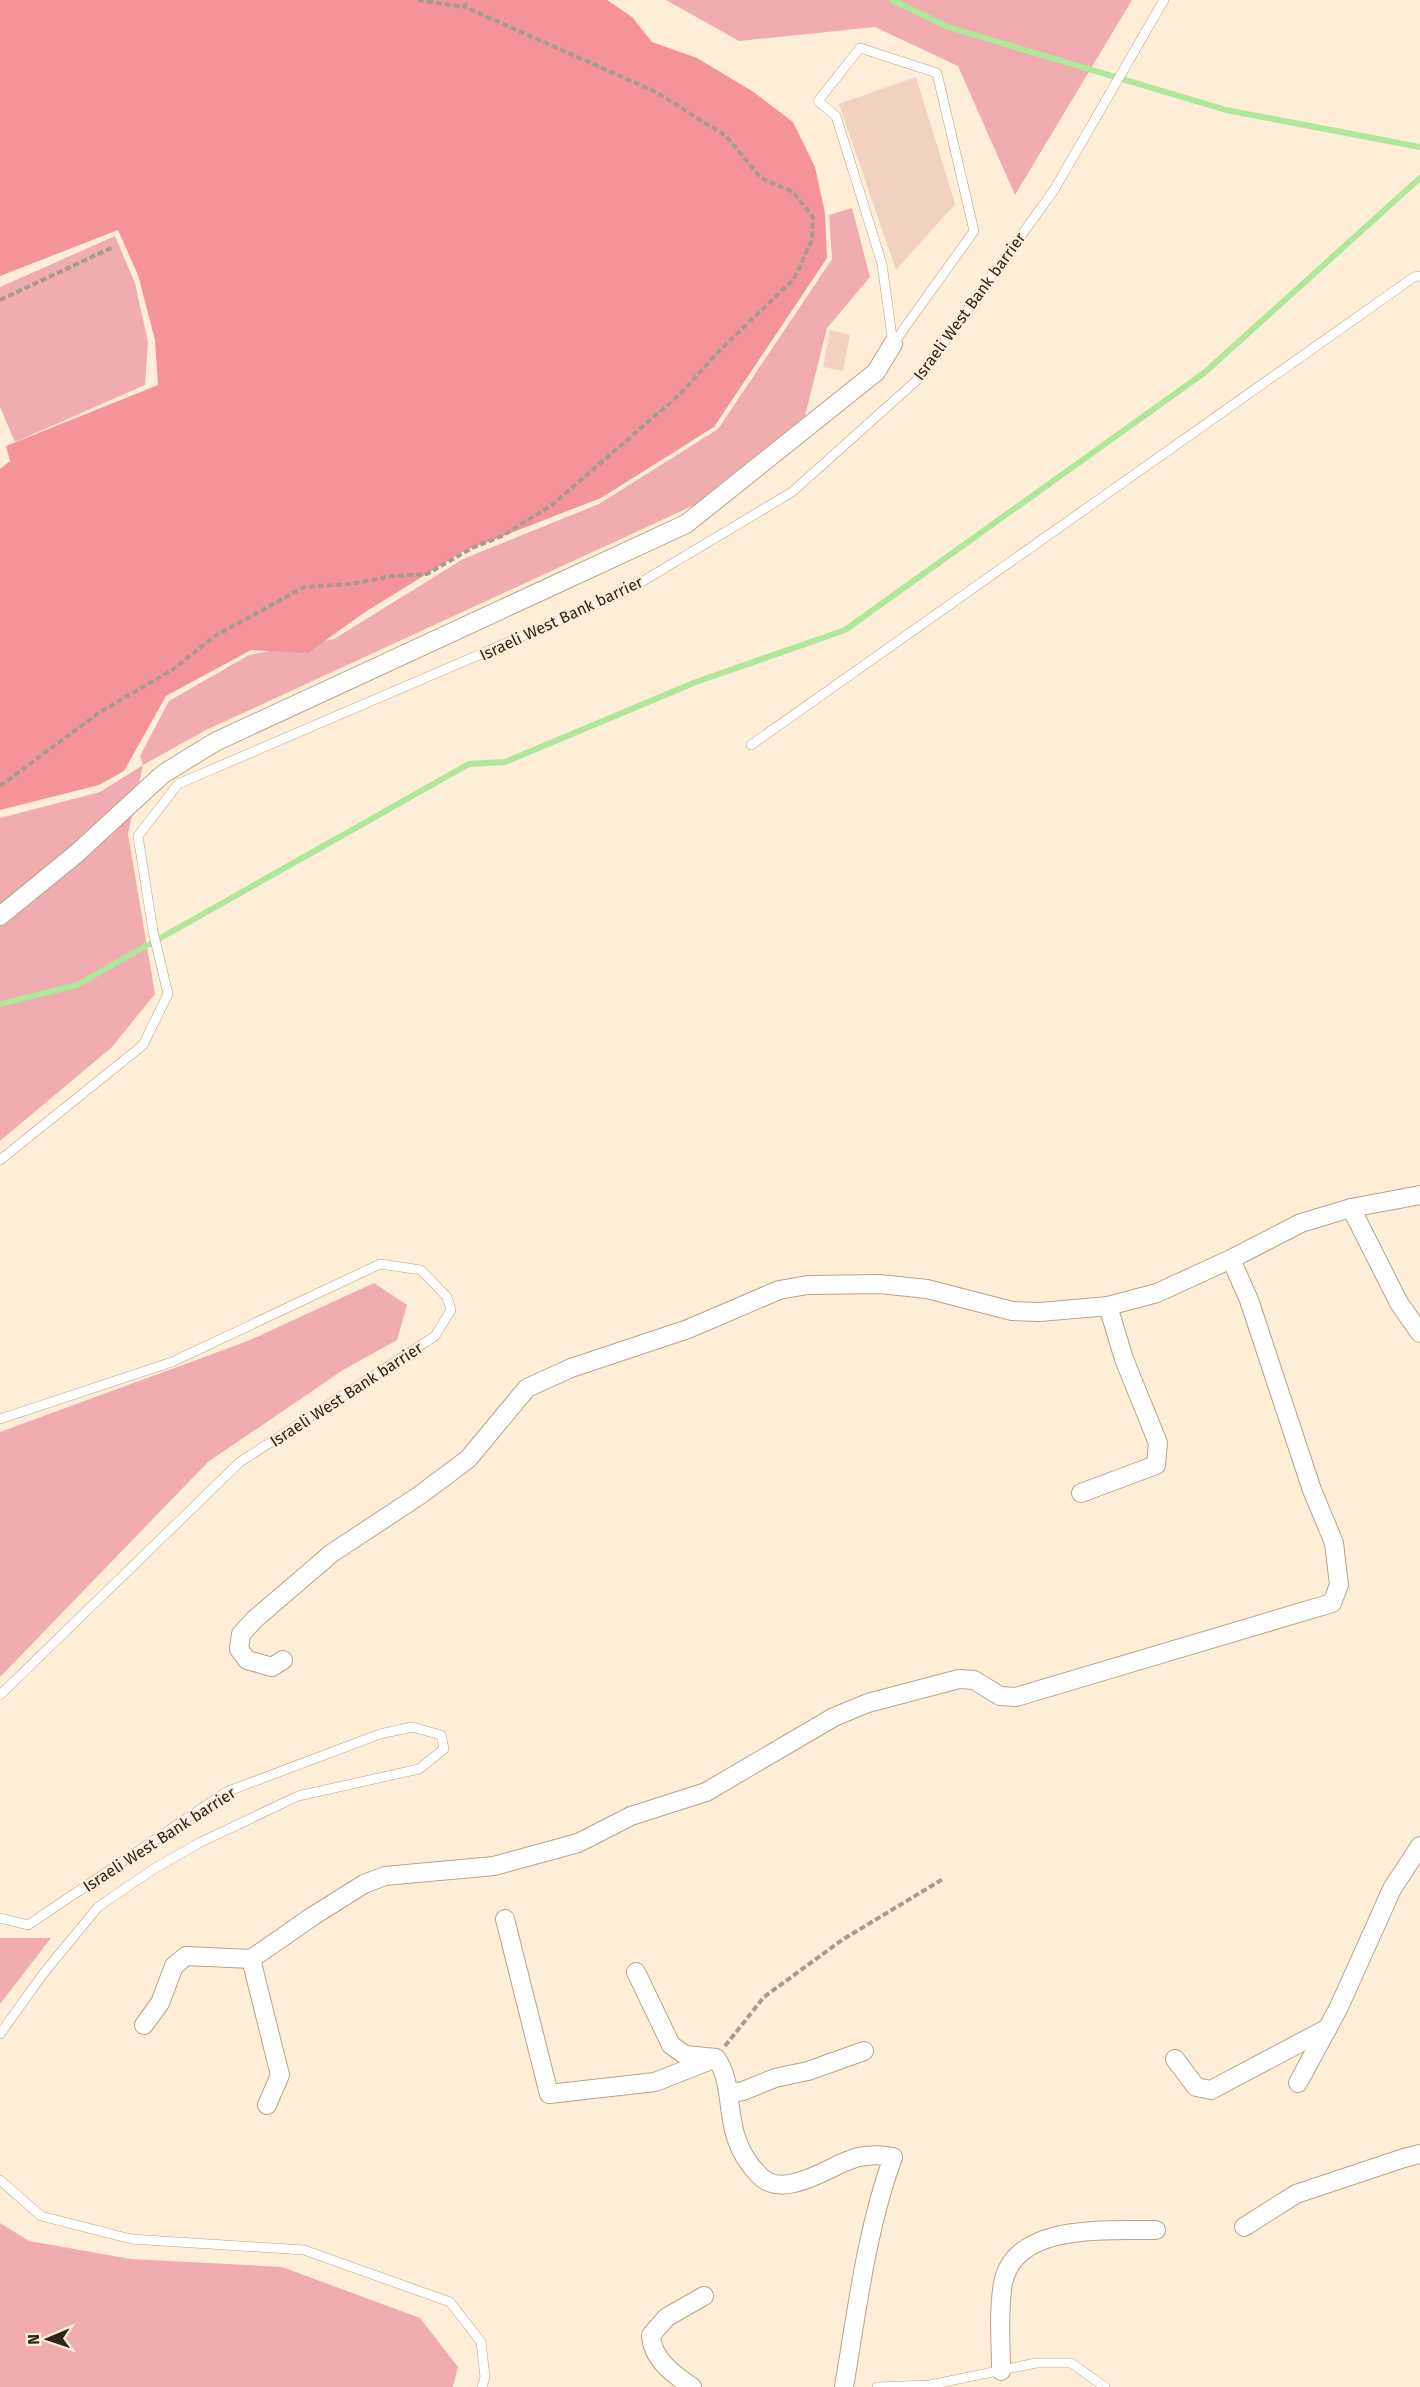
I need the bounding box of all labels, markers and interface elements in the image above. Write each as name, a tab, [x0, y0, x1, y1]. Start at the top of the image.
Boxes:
street label: Israeli West Bank barrier	[909, 228, 1030, 384]
street label: Israeli West Bank barrier	[477, 572, 647, 665]
street label: Israeli West Bank barrier	[266, 1338, 427, 1451]
street label: Israeli West Bank barrier	[79, 1783, 240, 1896]
north arrow	[18, 2309, 78, 2369]
text: N	[24, 2334, 43, 2345]

